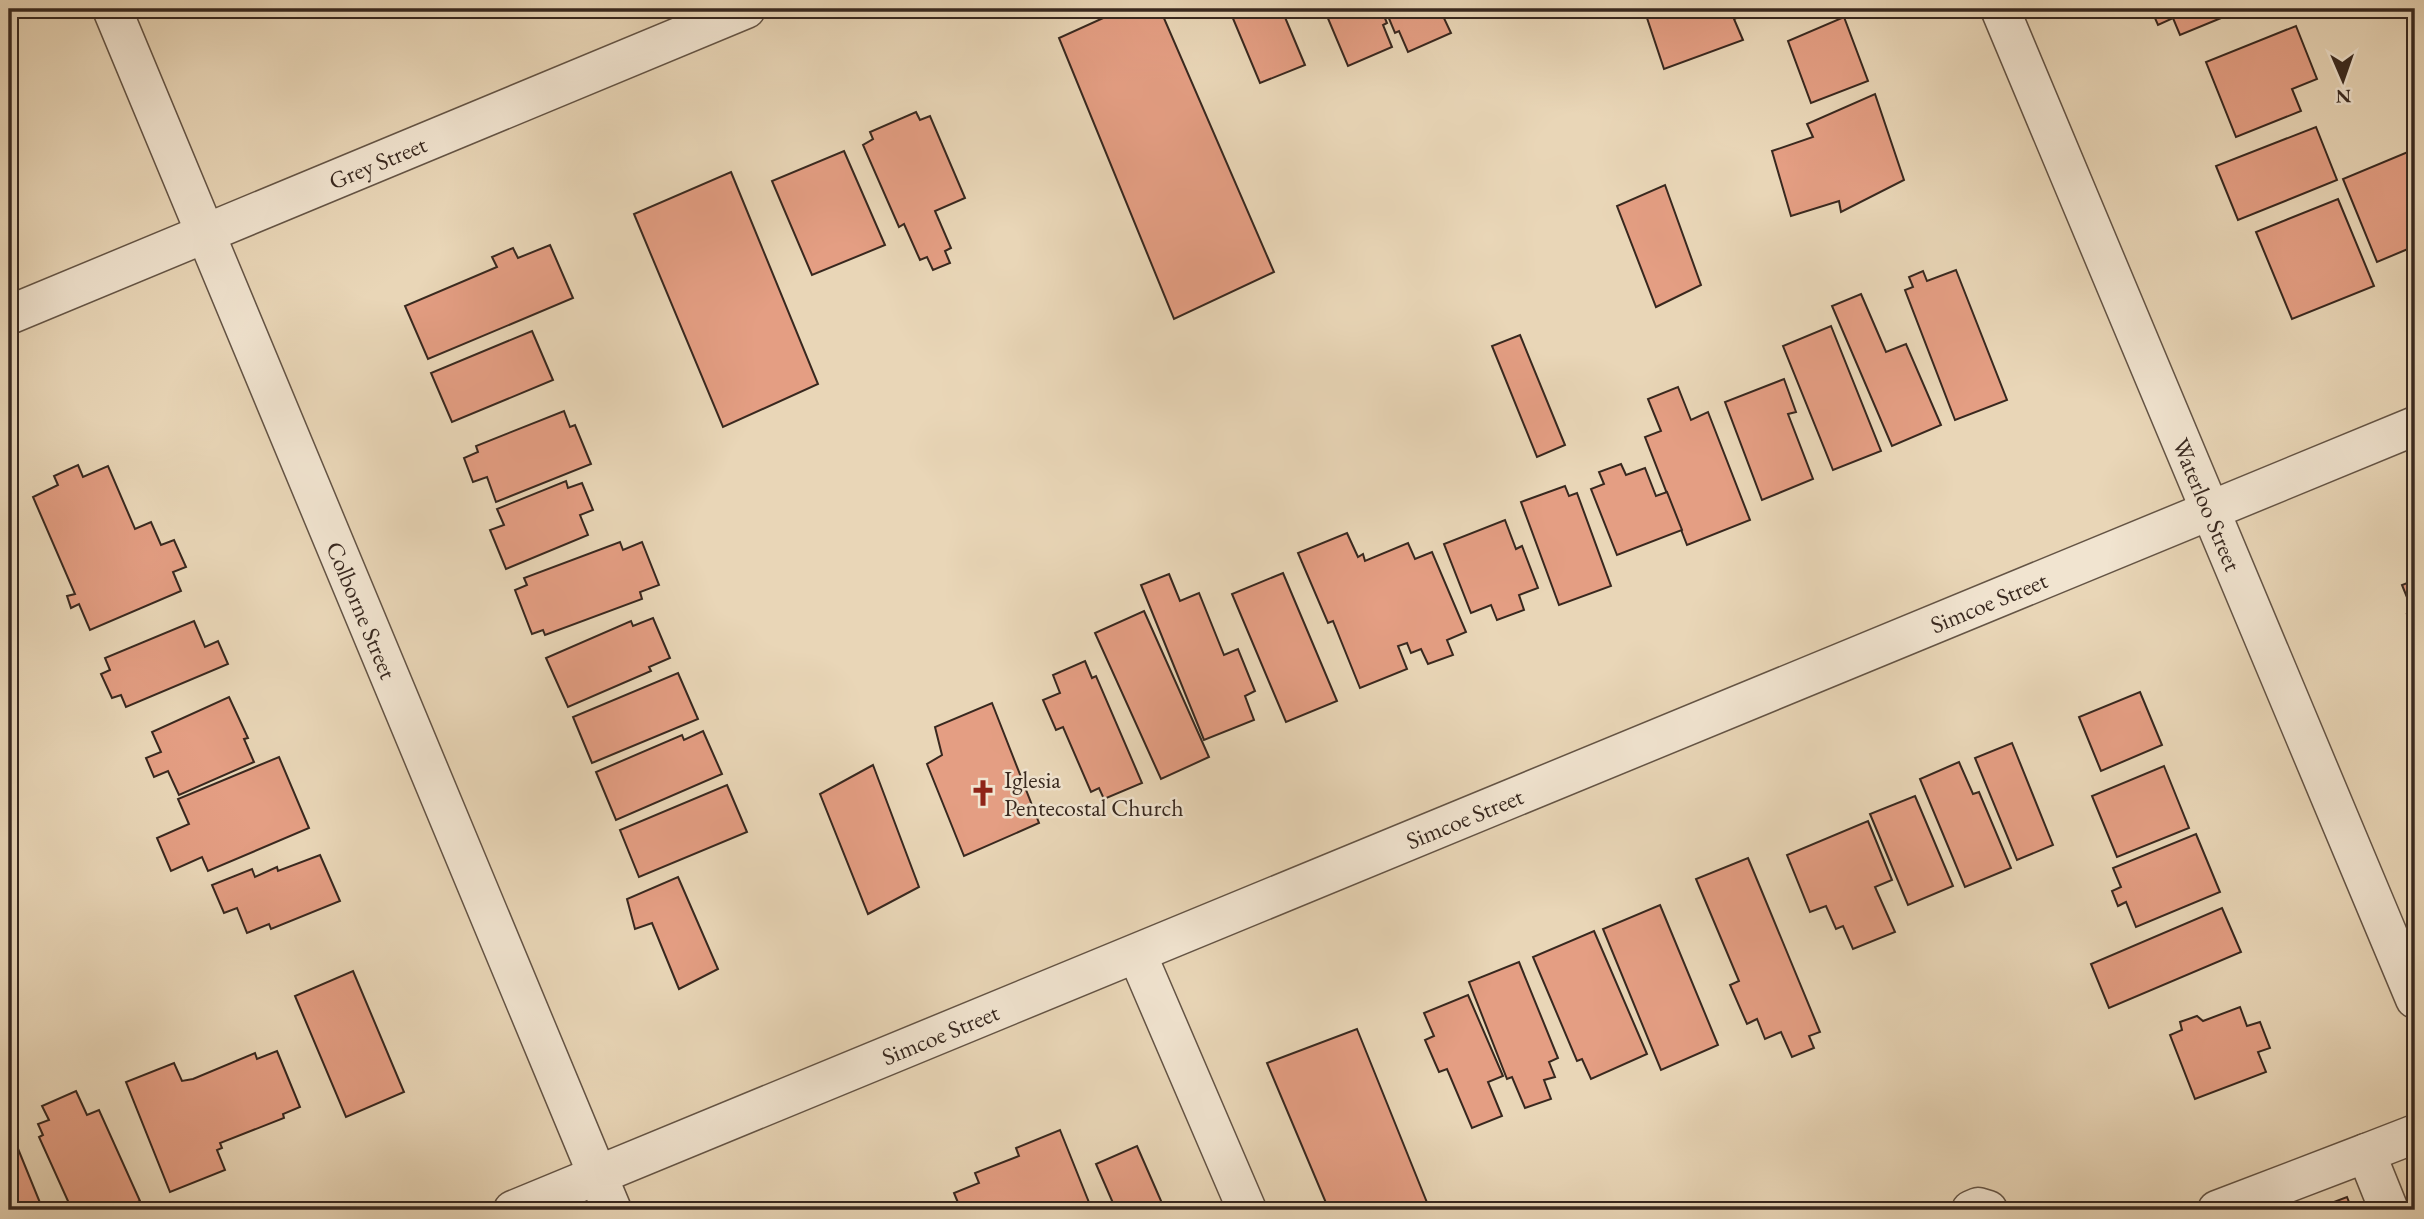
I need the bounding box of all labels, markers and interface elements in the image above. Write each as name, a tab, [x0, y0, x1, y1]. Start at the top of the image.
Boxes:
north arrow	[2308, 46, 2378, 116]
text: N	[2335, 84, 2352, 109]
street label: Grey Street	[324, 128, 431, 196]
street label: Waterloo Street	[2166, 433, 2249, 576]
street label: Colborne Street	[320, 537, 405, 684]
street label: Simcoe Street	[1925, 564, 2052, 640]
place label: Iglesia Pentecostal Church	[1004, 764, 1184, 823]
church icon: Iglesia Pentecostal Church	[968, 778, 998, 808]
street label: Simcoe Street	[1401, 780, 1528, 856]
street label: Simcoe Street	[877, 996, 1004, 1072]

